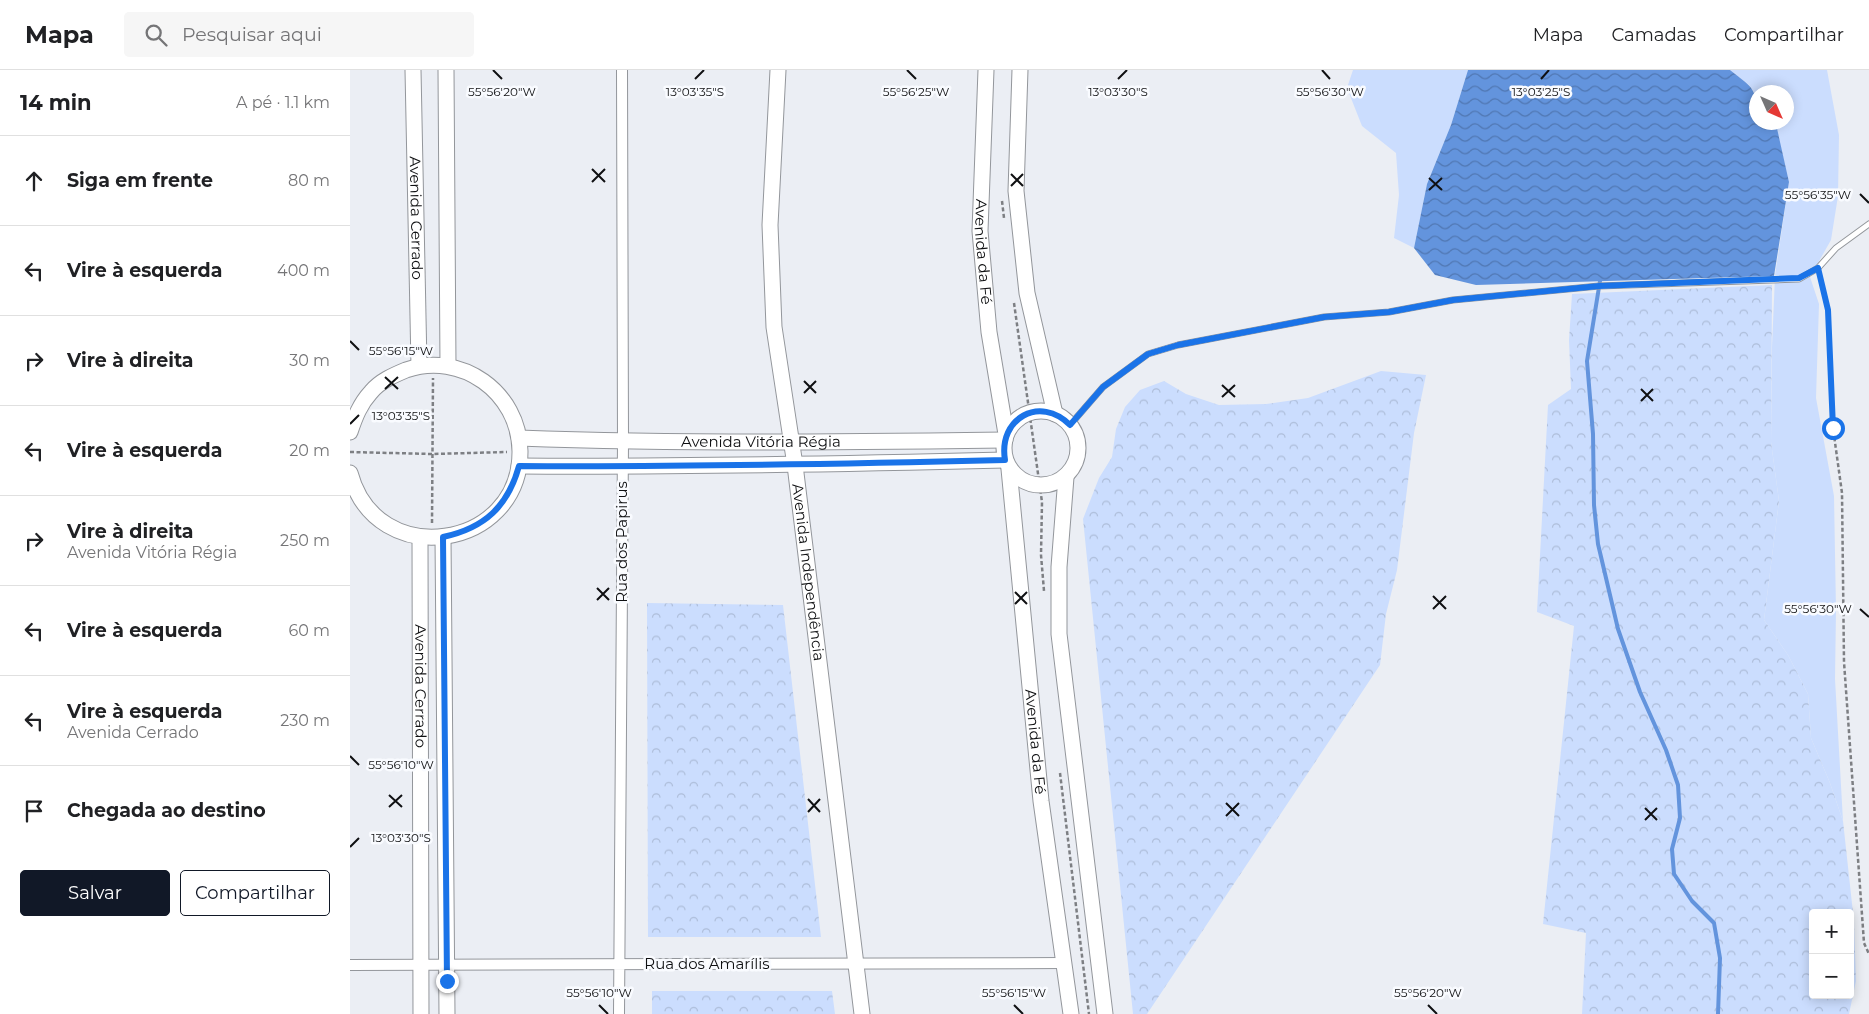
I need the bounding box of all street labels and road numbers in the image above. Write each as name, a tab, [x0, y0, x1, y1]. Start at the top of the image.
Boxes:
street label: Avenida Cerrado	[406, 156, 427, 280]
street label: Avenida da Fé	[971, 199, 997, 305]
street label: Avenida Vitória Régia	[681, 432, 841, 451]
street label: Rua dos Papirus	[612, 481, 631, 603]
street label: Avenida Independência	[788, 483, 829, 662]
street label: Avenida Cerrado	[411, 624, 430, 748]
street label: Avenida da Fé	[1021, 688, 1050, 795]
street label: Rua dos Amarílis	[644, 954, 770, 973]

